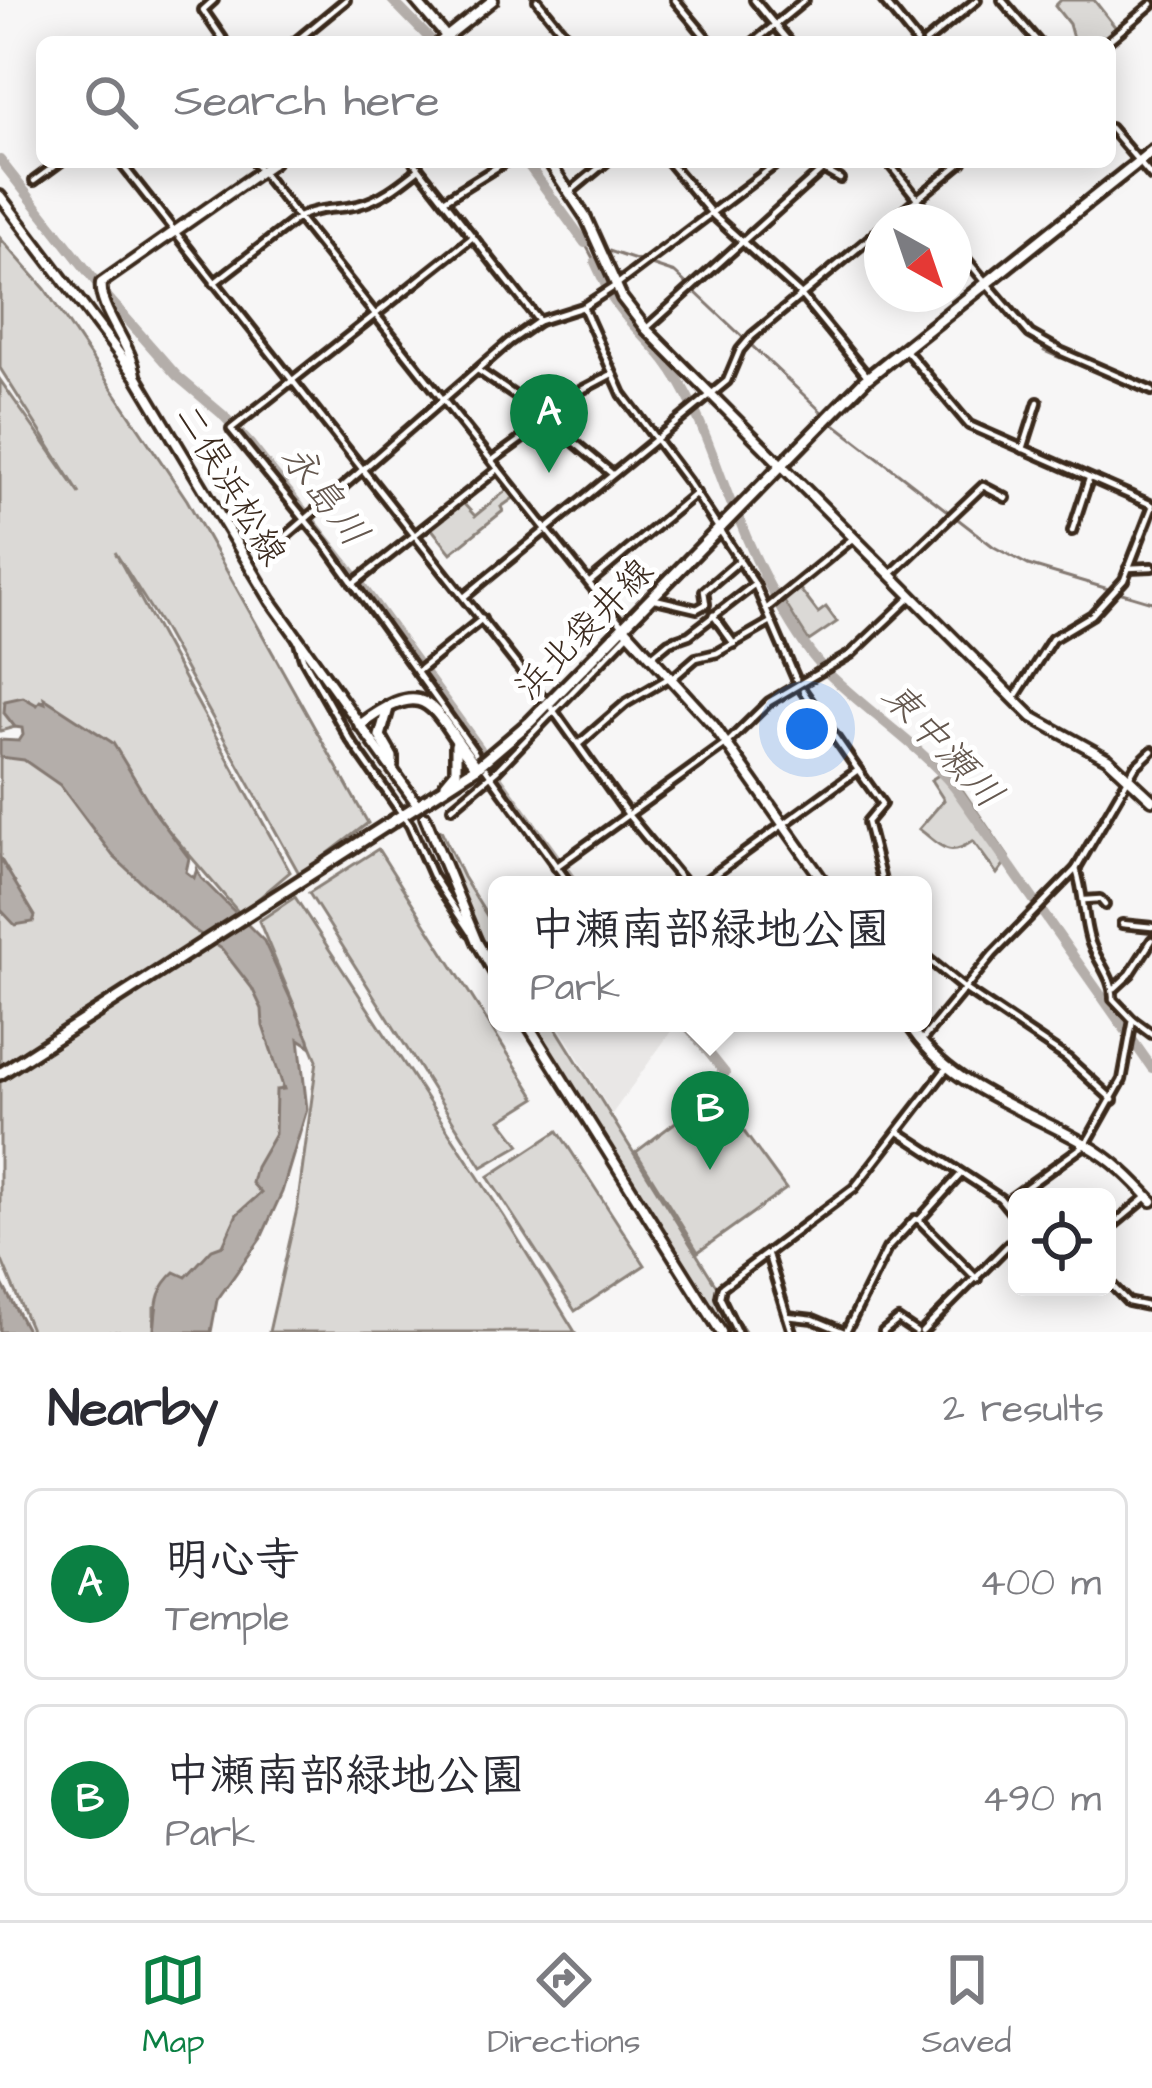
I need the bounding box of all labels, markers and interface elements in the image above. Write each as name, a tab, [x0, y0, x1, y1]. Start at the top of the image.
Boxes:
search box	[36, 36, 1116, 168]
icon: search	[78, 69, 144, 135]
text: Search here	[174, 71, 440, 133]
north arrow	[864, 204, 972, 312]
pin: A	[510, 374, 588, 473]
street label: 二俣浜松線	[162, 395, 298, 576]
water label: 永島川	[267, 433, 380, 559]
street label: 浜北袋井線	[504, 547, 666, 712]
water label: 東中瀬川	[869, 671, 1015, 822]
your location	[777, 699, 837, 759]
popup	[488, 876, 932, 1032]
text: 中瀬南部緑地公園	[530, 900, 890, 962]
text: Park	[530, 962, 620, 1016]
pin: B	[671, 1071, 749, 1170]
map controls	[1008, 1188, 1116, 1296]
button: locate	[1008, 1188, 1116, 1296]
text: Nearby	[48, 1375, 218, 1446]
text: 2 results	[943, 1383, 1104, 1437]
text: 明心寺	[165, 1530, 300, 1592]
text: A	[78, 1557, 102, 1611]
text: 400 m	[979, 1557, 1101, 1611]
text: Temple	[165, 1592, 290, 1646]
text: 中瀬南部緑地公園	[165, 1746, 525, 1808]
text: B	[76, 1773, 104, 1827]
text: 490 m	[982, 1773, 1101, 1827]
text: Park	[165, 1808, 255, 1862]
tab: Map	[140, 1947, 206, 2065]
tab: Directions	[487, 1947, 641, 2065]
tab: Saved	[922, 1947, 1012, 2065]

